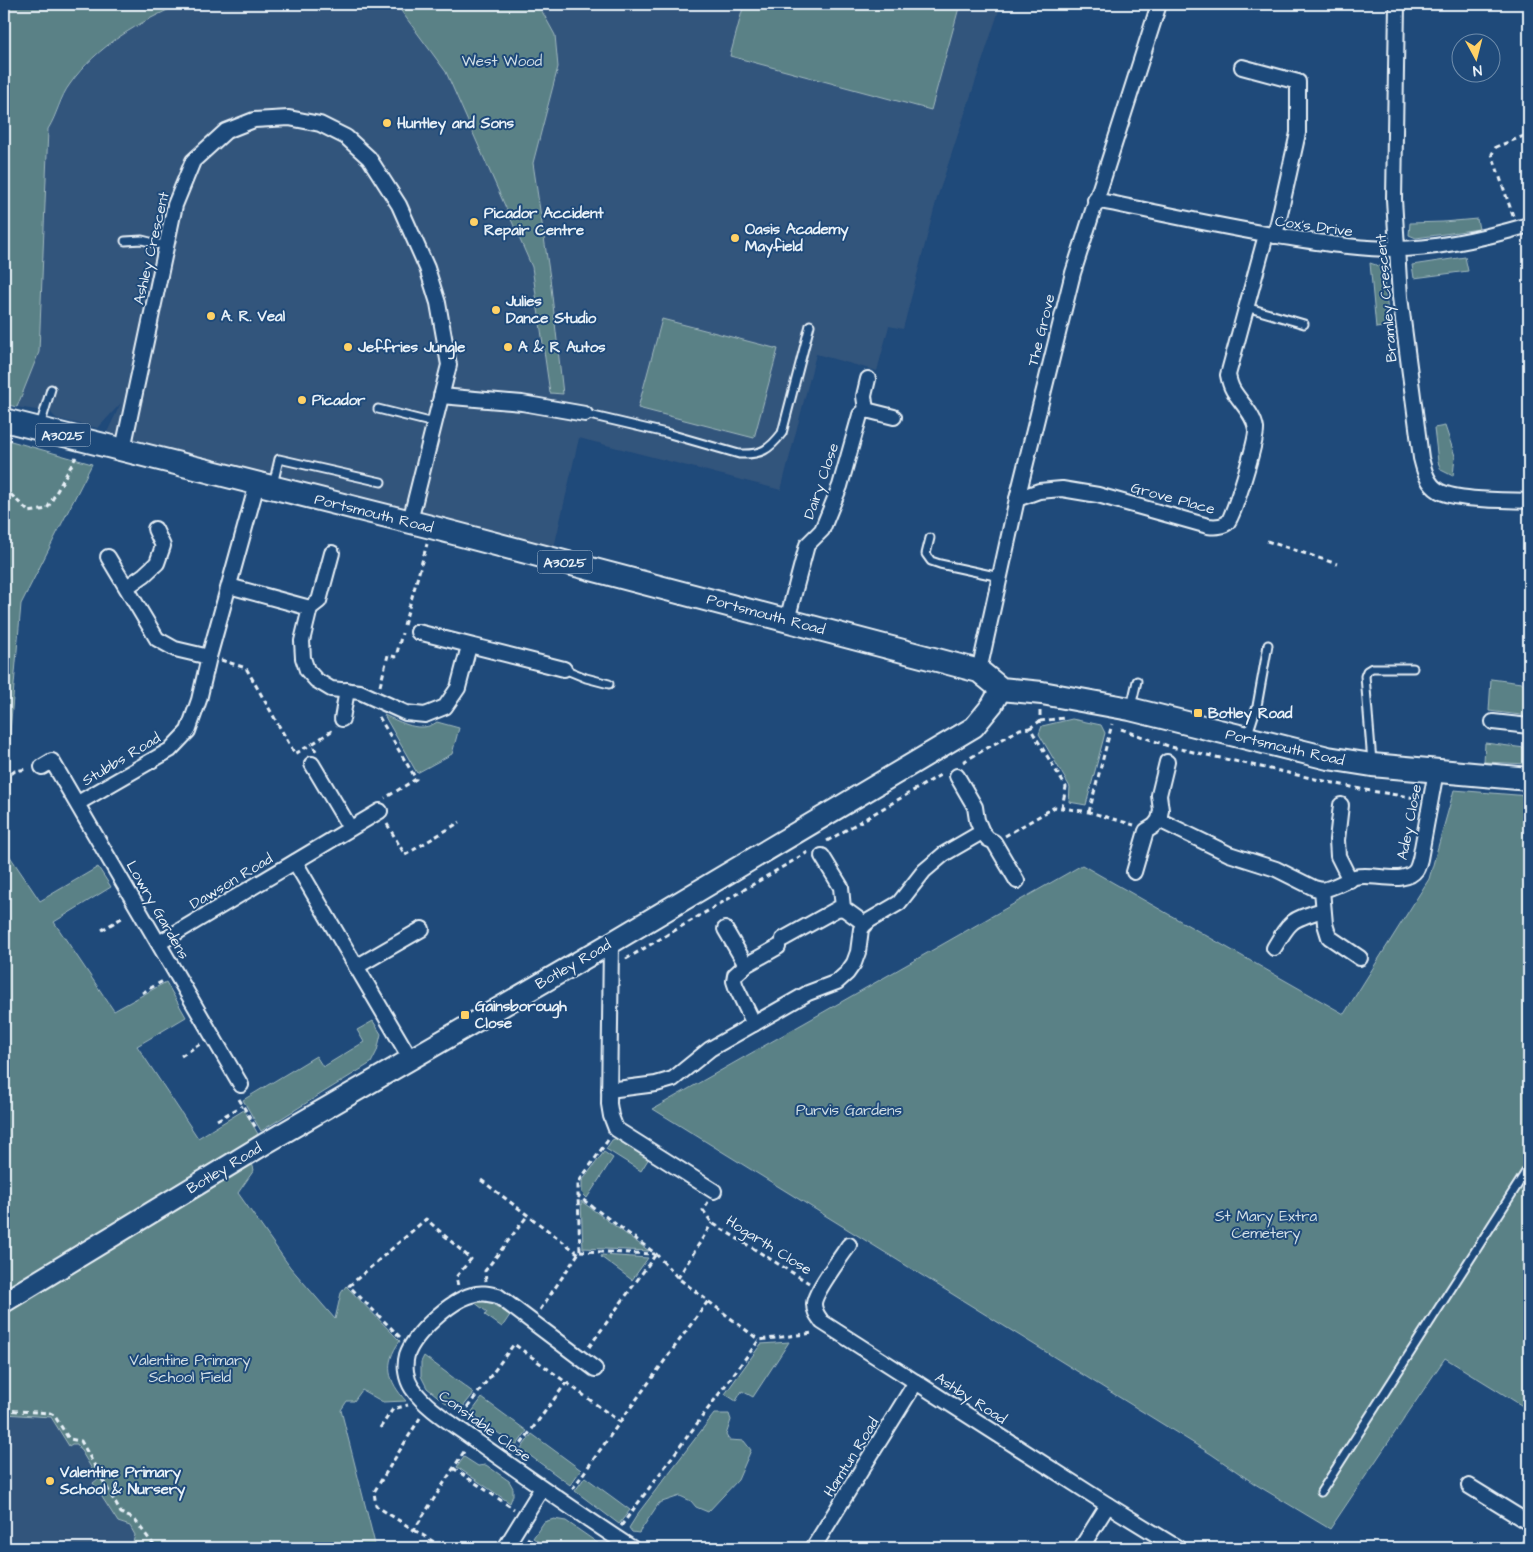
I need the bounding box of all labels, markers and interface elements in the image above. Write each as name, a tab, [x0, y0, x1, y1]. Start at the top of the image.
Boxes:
north arrow	[1450, 32, 1500, 82]
park label: West Wood	[462, 51, 543, 72]
text: N	[1472, 59, 1483, 80]
place label: Huntley and Sons	[397, 113, 514, 135]
marker: Huntley and Sons	[381, 117, 393, 129]
street label: Ashley Crescent	[128, 190, 176, 307]
place label: Picador Accident Repair Centre	[484, 203, 605, 241]
street label: Cox's Drive	[1274, 211, 1354, 242]
marker: Picador Accident Repair Centre	[468, 216, 480, 228]
place label: Oasis Academy Mayfield	[745, 219, 849, 258]
marker: Oasis Academy Mayfield	[729, 232, 741, 244]
street label: Bramley Crescent	[1370, 233, 1404, 363]
place label: Julies Dance Studio	[505, 291, 597, 329]
street label: The Grove	[1022, 292, 1061, 369]
marker: Julies Dance Studio	[490, 304, 502, 316]
place label: A. R. Veal	[221, 306, 286, 327]
marker: A. R. Veal	[205, 310, 217, 322]
place label: Jeffries Jungle	[357, 337, 465, 360]
place label: A & R Autos	[518, 337, 606, 358]
marker: Jeffries Jungle	[342, 341, 354, 353]
marker: A & R Autos	[502, 341, 514, 353]
place label: Picador	[312, 390, 366, 411]
marker: Picador	[296, 394, 308, 406]
road number: A3025	[36, 424, 90, 446]
street label: Dairy Close	[799, 440, 845, 522]
street label: Grove Place	[1129, 477, 1217, 520]
street label: Portsmouth Road	[312, 489, 436, 538]
road number: A3025	[538, 550, 592, 574]
street label: Portsmouth Road	[704, 589, 828, 640]
place label: Botley Road	[1208, 703, 1293, 725]
marker: Botley Road	[1192, 707, 1204, 719]
street label: Portsmouth Road	[1223, 724, 1347, 771]
street label: Stubbs Road	[78, 728, 165, 791]
street label: Adey Close	[1392, 782, 1428, 862]
street label: Dawson Road	[186, 848, 277, 914]
street label: Lowry Gardens	[120, 857, 195, 964]
street label: Botley Road	[531, 934, 616, 995]
place label: Gainsborough Close	[475, 996, 567, 1034]
marker: Gainsborough Close	[459, 1009, 471, 1021]
park label: Purvis Gardens	[796, 1100, 903, 1121]
street label: Botley Road	[183, 1138, 267, 1200]
park label: St Mary Extra Cemetery	[1215, 1206, 1317, 1245]
street label: Hogarth Close	[721, 1211, 816, 1281]
park label: Valentine Primary School Field	[130, 1350, 250, 1388]
street label: Ashby Road	[930, 1367, 1011, 1430]
street label: Constable Close	[434, 1386, 535, 1467]
street label: Hamtun Road	[819, 1413, 884, 1501]
place label: Valentine Primary School & Nursery	[59, 1462, 186, 1501]
marker: Valentine Primary School & Nursery	[44, 1475, 56, 1487]

